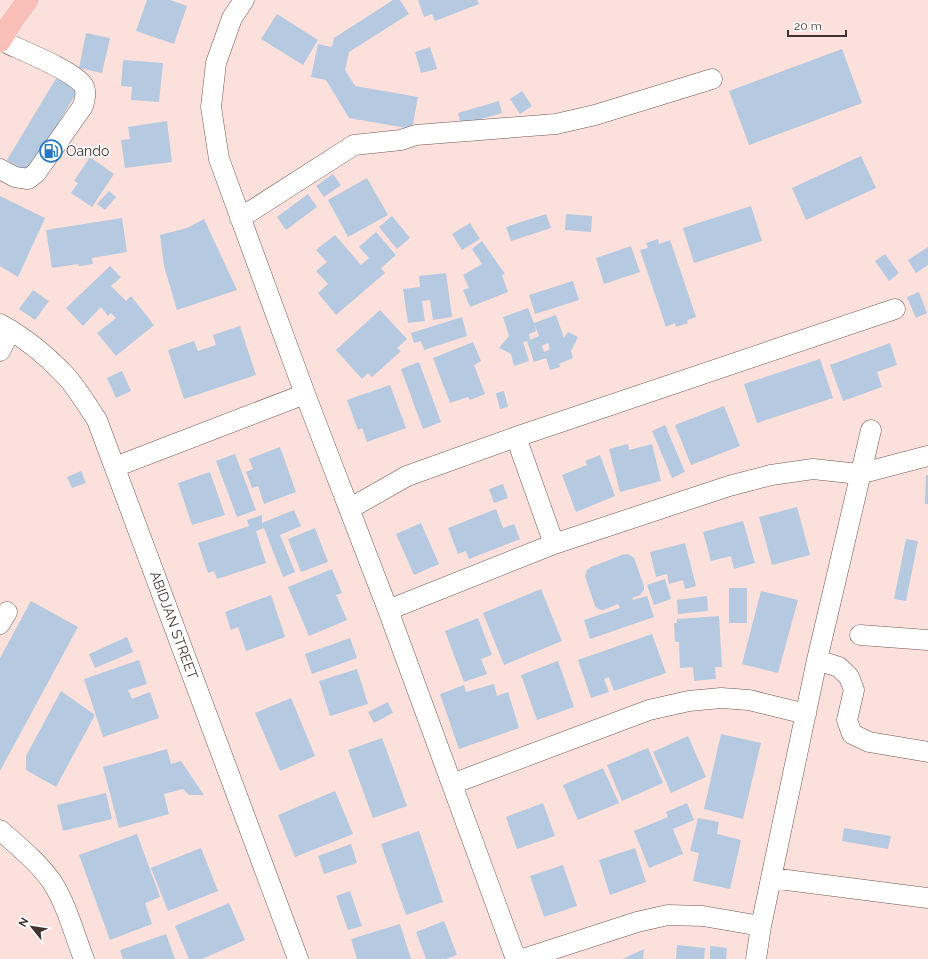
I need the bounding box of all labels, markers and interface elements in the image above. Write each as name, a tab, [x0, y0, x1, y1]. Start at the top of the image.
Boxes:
scale bar	[788, 12, 846, 38]
text: 20 m	[794, 19, 822, 33]
fuel station icon: Oando	[38, 138, 64, 164]
place label: Oando	[66, 143, 109, 159]
street label: ABIDJAN STREET	[147, 569, 201, 682]
north arrow	[12, 907, 52, 947]
text: N	[16, 915, 32, 929]

